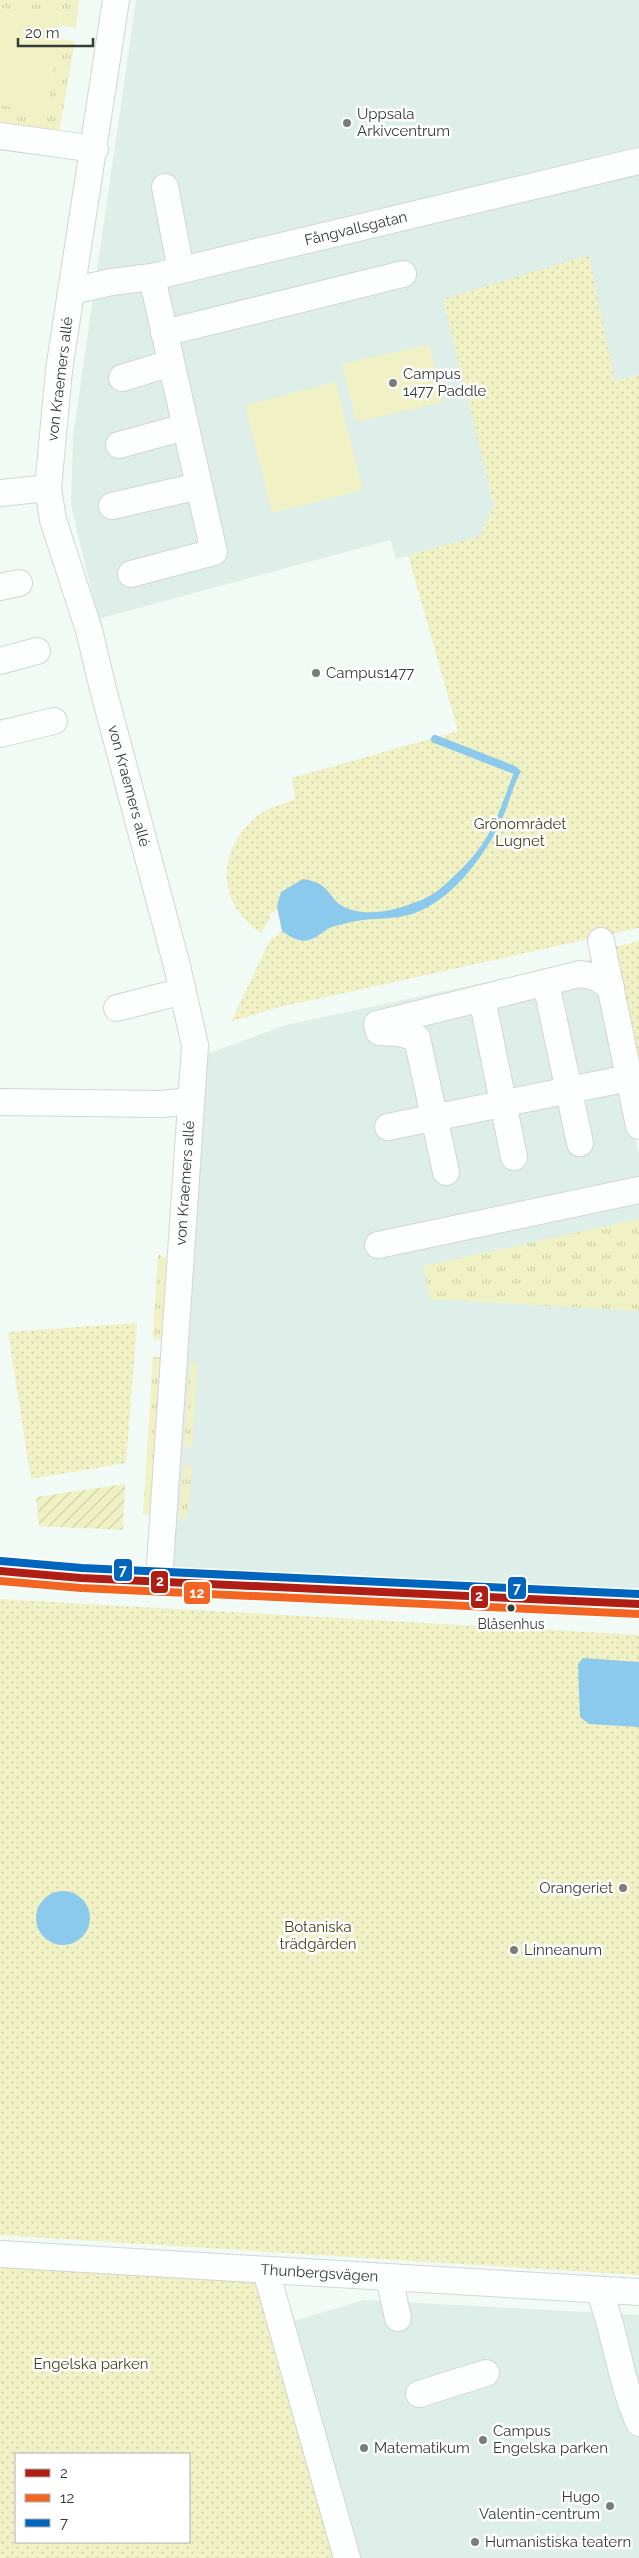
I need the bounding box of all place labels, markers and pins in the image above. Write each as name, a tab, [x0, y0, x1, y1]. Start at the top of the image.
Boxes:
place label: Uppsala Arkivcentrum	[357, 105, 450, 140]
marker: Uppsala Arkivcentrum	[341, 117, 353, 129]
place label: Campus 1477 Paddle	[403, 365, 487, 400]
marker: Campus 1477 Paddle	[387, 377, 399, 389]
place label: Campus1477	[326, 664, 414, 682]
marker: Campus1477	[310, 667, 322, 679]
marker: Blåsenhus	[506, 1603, 516, 1613]
place label: Blåsenhus	[477, 1616, 545, 1632]
place label: Orangeriet	[539, 1879, 613, 1897]
marker: Orangeriet	[617, 1882, 629, 1894]
place label: Linneanum	[524, 1941, 602, 1959]
marker: Linneanum	[508, 1944, 520, 1956]
place label: Campus Engelska parken	[493, 2422, 608, 2457]
marker: Campus Engelska parken	[477, 2434, 489, 2446]
place label: Matematikum	[374, 2439, 470, 2457]
marker: Matematikum	[358, 2442, 370, 2454]
place label: Hugo Valentin-centrum	[479, 2488, 600, 2523]
marker: Hugo Valentin-centrum	[604, 2500, 616, 2512]
place label: Humanistiska teatern	[485, 2533, 631, 2551]
marker: Humanistiska teatern	[469, 2536, 481, 2548]

